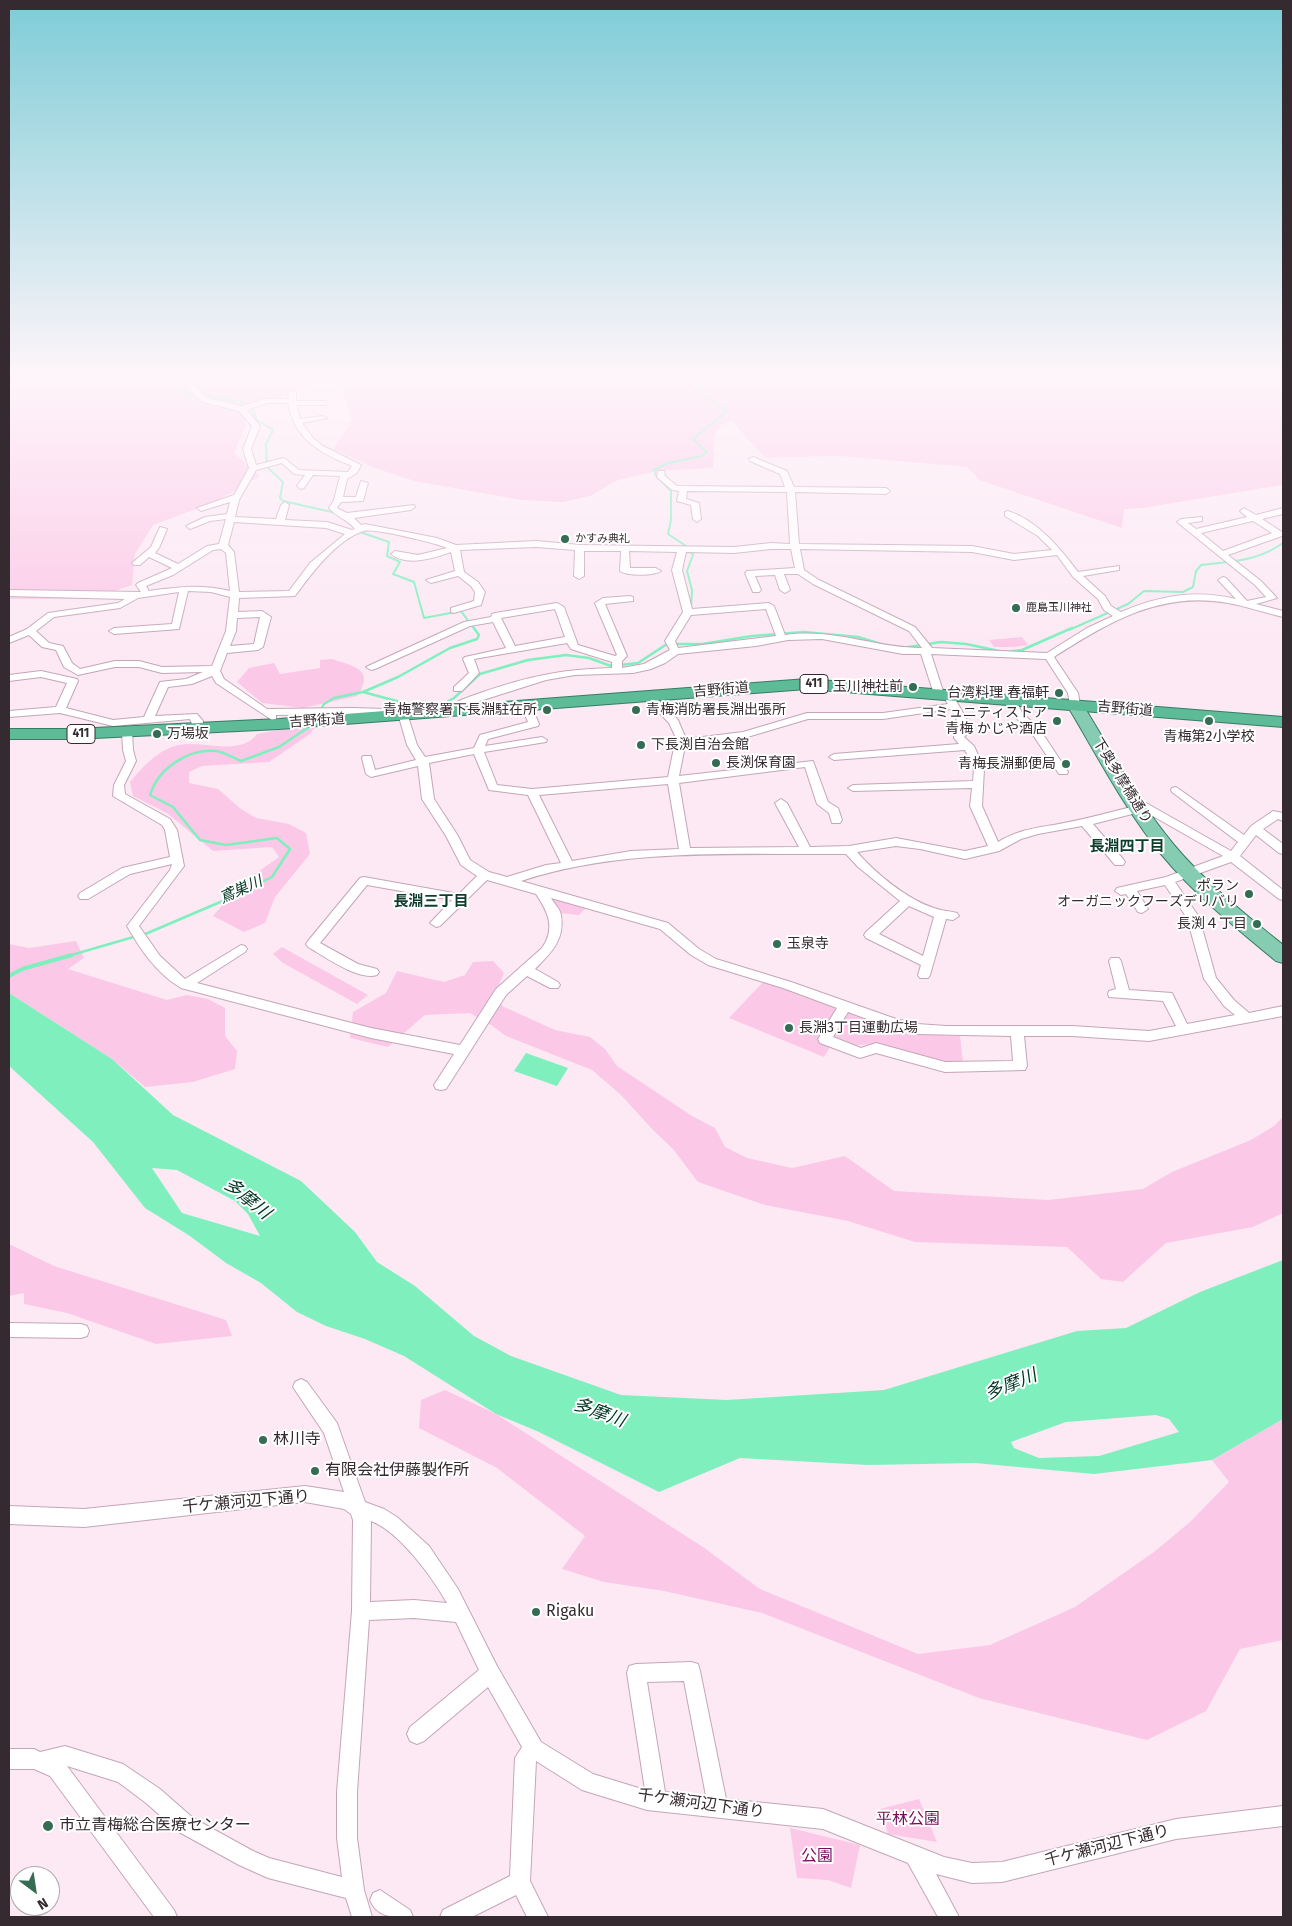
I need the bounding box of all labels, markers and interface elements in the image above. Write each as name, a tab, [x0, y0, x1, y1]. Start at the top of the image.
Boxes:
place label: かすみ典礼	[575, 532, 630, 546]
marker: かすみ典礼	[559, 533, 571, 545]
place label: 鹿島玉川神社	[1026, 601, 1092, 615]
marker: 鹿島玉川神社	[1010, 602, 1022, 614]
road number: 411	[800, 674, 828, 694]
street label: 吉野街道	[692, 679, 750, 701]
place label: 玉川神社前	[833, 679, 903, 695]
marker: 玉川神社前	[907, 681, 919, 693]
place label: 台湾料理 春福軒	[947, 685, 1049, 701]
marker: 台湾料理 春福軒	[1053, 687, 1065, 699]
street label: 吉野街道	[1096, 698, 1154, 720]
place label: 青梅警察署下長淵駐在所	[383, 702, 537, 718]
place label: 青梅消防署長淵出張所	[646, 702, 786, 718]
marker: 青梅警察署下長淵駐在所	[541, 704, 553, 716]
marker: 青梅消防署長淵出張所	[630, 704, 642, 716]
place label: コミュニティストア 青梅 かじや酒店	[921, 705, 1047, 738]
street label: 吉野街道	[288, 711, 346, 731]
marker: コミュニティストア 青梅 かじや酒店	[1051, 715, 1063, 727]
marker: 青梅第2小学校	[1203, 715, 1215, 727]
road number: 411	[67, 724, 95, 744]
place label: 万場坂	[167, 726, 209, 742]
marker: 万場坂	[151, 728, 163, 740]
place label: 青梅第2小学校	[1164, 729, 1254, 745]
street label: 下奥多摩橋通り	[1089, 735, 1155, 827]
place label: 下長渕自治会館	[651, 737, 749, 753]
marker: 下長渕自治会館	[635, 739, 647, 751]
place label: 長渕保育園	[726, 755, 796, 771]
place label: 青梅長淵郵便局	[958, 756, 1056, 772]
marker: 長渕保育園	[710, 757, 722, 769]
marker: 青梅長淵郵便局	[1060, 758, 1072, 770]
district label: 長淵四丁目	[1090, 838, 1164, 856]
water label: 鳶巣川	[217, 873, 265, 907]
place label: ポラン オーガニックフーズデリバリ	[1057, 878, 1239, 910]
marker: ポラン オーガニックフーズデリバリ	[1243, 888, 1255, 900]
district label: 長淵三丁目	[394, 893, 468, 911]
place label: 長渕４丁目	[1177, 916, 1247, 932]
marker: 長渕４丁目	[1251, 918, 1263, 930]
place label: 玉泉寺	[787, 936, 829, 952]
marker: 玉泉寺	[771, 938, 783, 950]
place label: 長淵3丁目運動広場	[799, 1020, 918, 1036]
marker: 長淵3丁目運動広場	[783, 1022, 795, 1034]
water label: 多摩川	[219, 1174, 275, 1224]
water label: 多摩川	[982, 1365, 1040, 1405]
water label: 多摩川	[570, 1394, 628, 1432]
place label: 林川寺	[273, 1430, 321, 1450]
marker: 林川寺	[257, 1434, 269, 1446]
place label: 有限会社伊藤製作所	[325, 1461, 469, 1481]
marker: 有限会社伊藤製作所	[309, 1465, 321, 1477]
street label: 千ケ瀬河辺下通り	[181, 1487, 311, 1517]
place label: Rigaku	[546, 1602, 594, 1622]
marker: Rigaku	[530, 1606, 542, 1618]
street label: 千ケ瀬河辺下通り	[636, 1786, 766, 1822]
park label: 平林公園	[876, 1810, 940, 1830]
place label: 市立青梅総合医療センター	[59, 1816, 251, 1836]
marker: 市立青梅総合医療センター	[41, 1819, 55, 1833]
street label: 千ケ瀬河辺下通り	[1043, 1821, 1171, 1871]
park label: 公園	[801, 1847, 833, 1867]
north arrow	[10, 1866, 60, 1916]
text: N	[34, 1894, 51, 1913]

